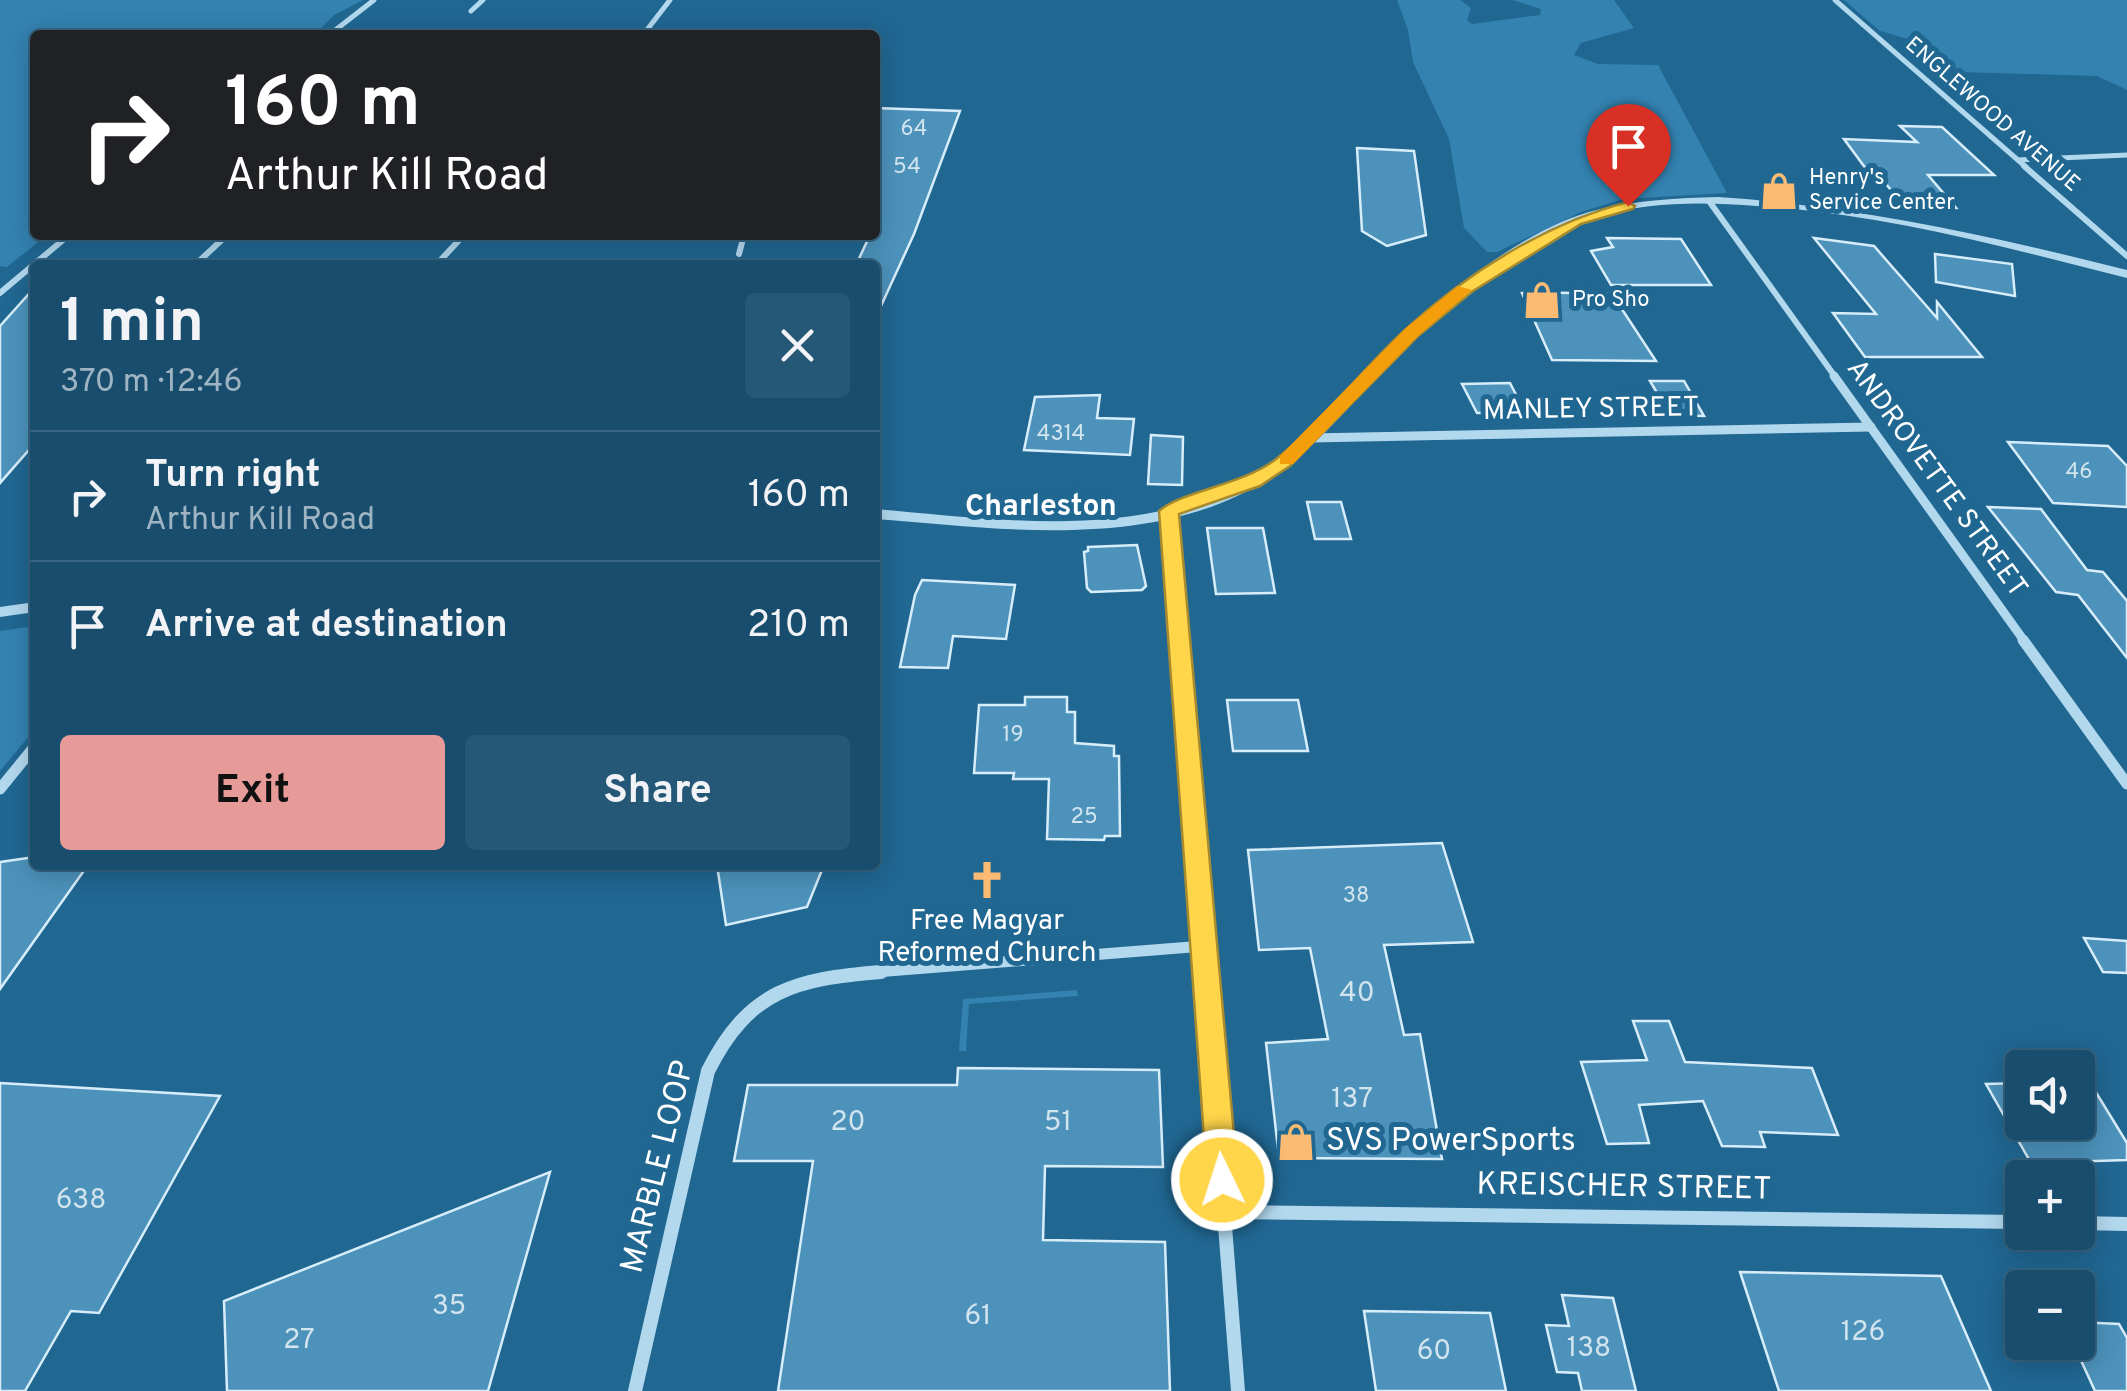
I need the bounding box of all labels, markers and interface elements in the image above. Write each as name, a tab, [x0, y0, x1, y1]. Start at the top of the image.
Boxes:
street label: ENGLEWOOD AVENUE	[1899, 32, 2085, 198]
text: 160 m	[225, 62, 421, 151]
icon: right	[60, 70, 190, 200]
pin	[1586, 104, 1671, 207]
house number: 64	[901, 116, 927, 143]
icon: arrive	[1601, 119, 1656, 174]
text: Arthur Kill Road	[225, 149, 548, 206]
house number: 54	[893, 154, 921, 181]
place label: Henry's Service Center	[1809, 165, 1955, 217]
shop icon: Henry's Service Center	[1758, 170, 1800, 212]
shop icon: Pro Sho	[1521, 279, 1563, 321]
text: 1 min	[60, 287, 204, 363]
place label: Pro Sho	[1572, 287, 1649, 314]
button: close	[745, 293, 850, 398]
street label: ANDROVETTE STREET	[1837, 353, 2035, 605]
text: 370 m · 12:46	[60, 363, 243, 403]
street label: MANLEY STREET	[1483, 390, 1699, 430]
house number: 4314	[1037, 421, 1085, 448]
text: Turn right	[145, 452, 320, 501]
house number: 46	[2066, 459, 2092, 486]
icon: right	[60, 469, 115, 524]
text: 160 m	[748, 472, 850, 521]
district label: Charleston	[965, 489, 1117, 526]
text: Arthur Kill Road	[145, 501, 375, 541]
icon: arrive	[60, 599, 115, 654]
text: Arrive at destination	[145, 602, 508, 651]
text: 210 m	[747, 602, 850, 651]
house number: 19	[1002, 722, 1024, 749]
button: Exit	[60, 735, 445, 850]
button: Share	[465, 735, 850, 850]
house number: 25	[1070, 804, 1098, 831]
church icon: Free Magyar Reformed Church	[966, 859, 1008, 901]
house number: 38	[1343, 883, 1369, 910]
place label: Free Magyar Reformed Church	[877, 904, 1097, 972]
house number: 40	[1339, 976, 1375, 1012]
map controls	[2005, 1050, 2095, 1360]
button: sound	[2005, 1050, 2095, 1140]
street label: MARBLE LOOP	[613, 1057, 705, 1277]
house number: 137	[1331, 1082, 1373, 1118]
house number: 20	[830, 1105, 866, 1141]
house number: 51	[1044, 1105, 1072, 1141]
shop icon: SVS PowerSports	[1275, 1121, 1317, 1163]
place label: SVS PowerSports	[1326, 1122, 1576, 1162]
position arrow	[1170, 1128, 1274, 1232]
button: +	[2005, 1160, 2095, 1250]
street label: KREISCHER STREET	[1476, 1165, 1772, 1211]
house number: 638	[56, 1183, 106, 1219]
button: −	[2005, 1270, 2095, 1360]
house number: 35	[432, 1289, 466, 1325]
house number: 61	[964, 1299, 992, 1335]
house number: 126	[1841, 1315, 1885, 1351]
house number: 27	[283, 1323, 315, 1359]
house number: 138	[1567, 1331, 1611, 1367]
house number: 60	[1417, 1334, 1451, 1370]

